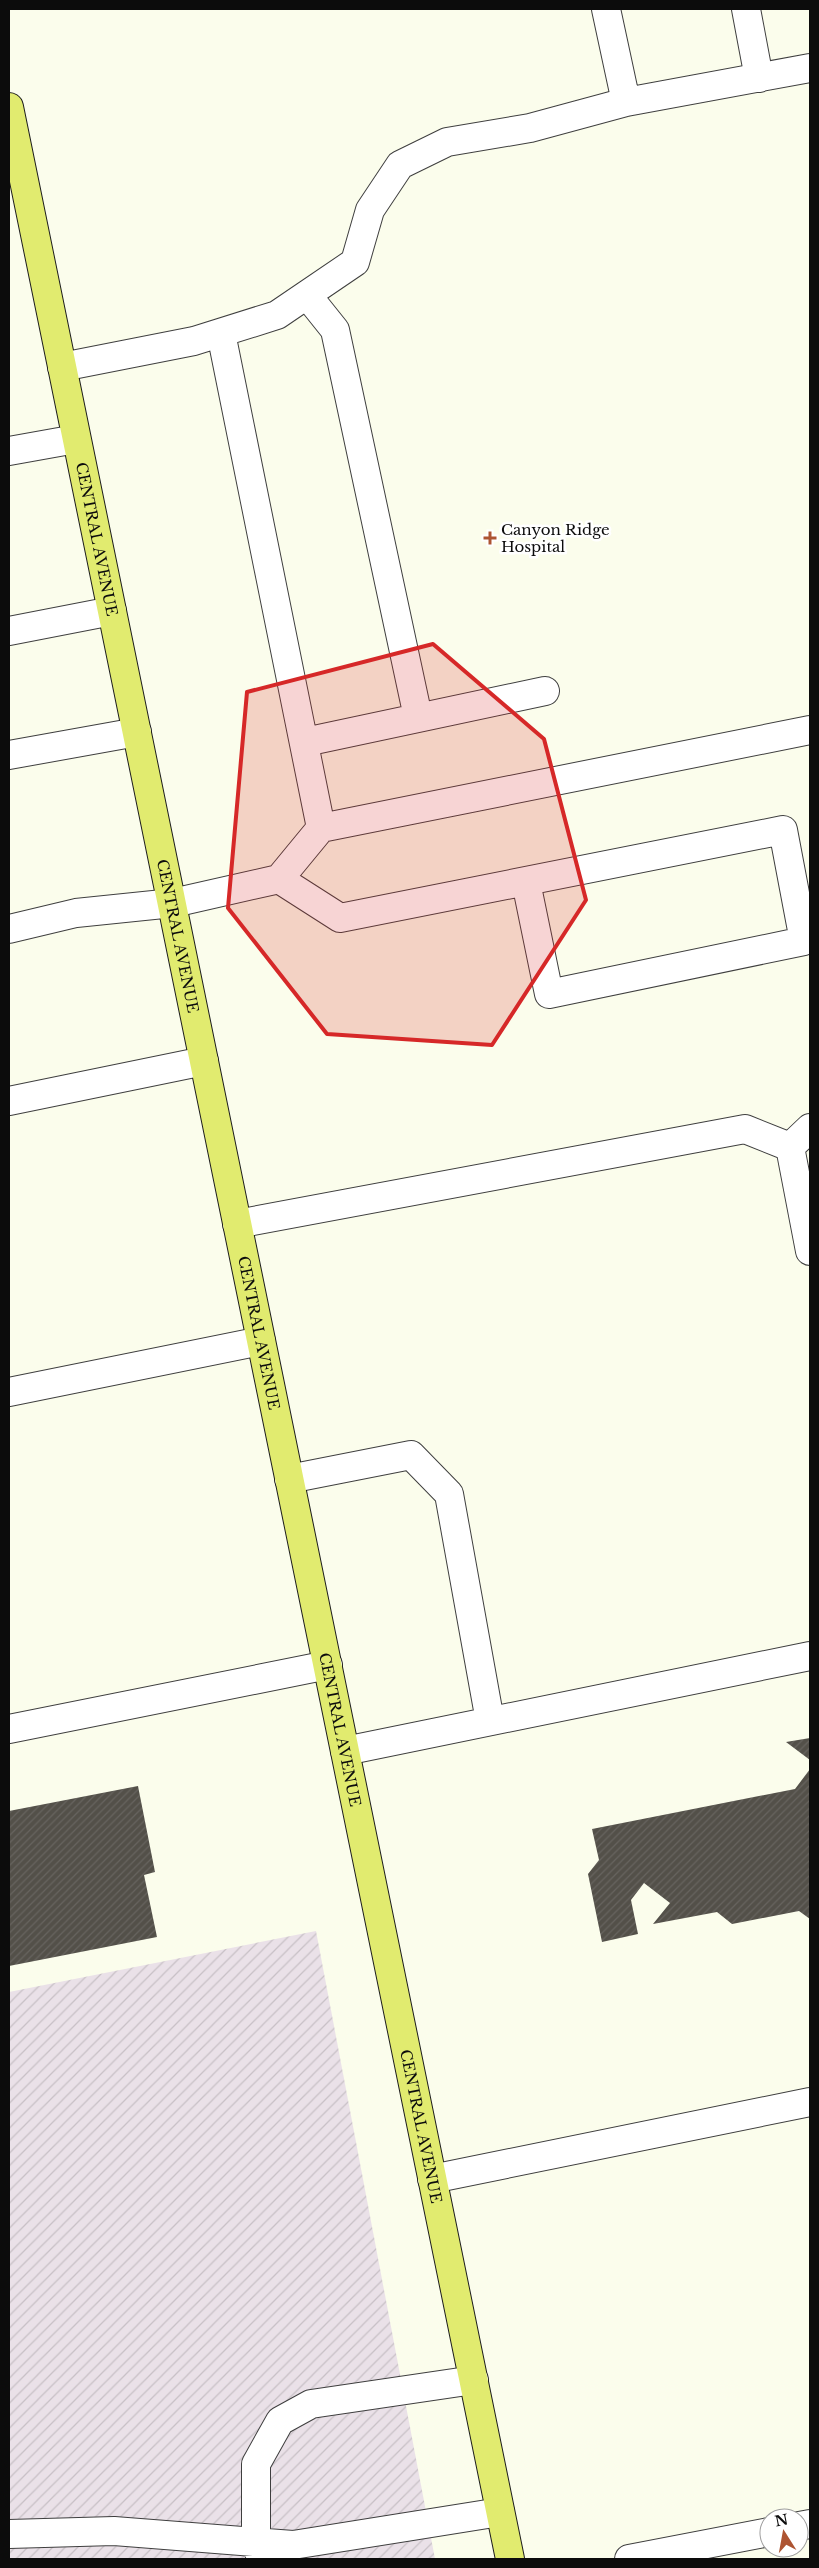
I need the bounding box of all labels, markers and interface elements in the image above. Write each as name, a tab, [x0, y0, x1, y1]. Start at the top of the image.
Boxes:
street label: CENTRAL AVENUE	[72, 460, 122, 618]
place label: Canyon Ridge Hospital	[501, 520, 610, 556]
marker: Canyon Ridge Hospital	[483, 531, 497, 545]
street label: CENTRAL AVENUE	[153, 857, 203, 1015]
street label: CENTRAL AVENUE	[234, 1254, 284, 1411]
street label: CENTRAL AVENUE	[316, 1651, 366, 1808]
street label: CENTRAL AVENUE	[397, 2048, 447, 2205]
north arrow	[759, 2508, 809, 2558]
text: N	[773, 2510, 790, 2530]

